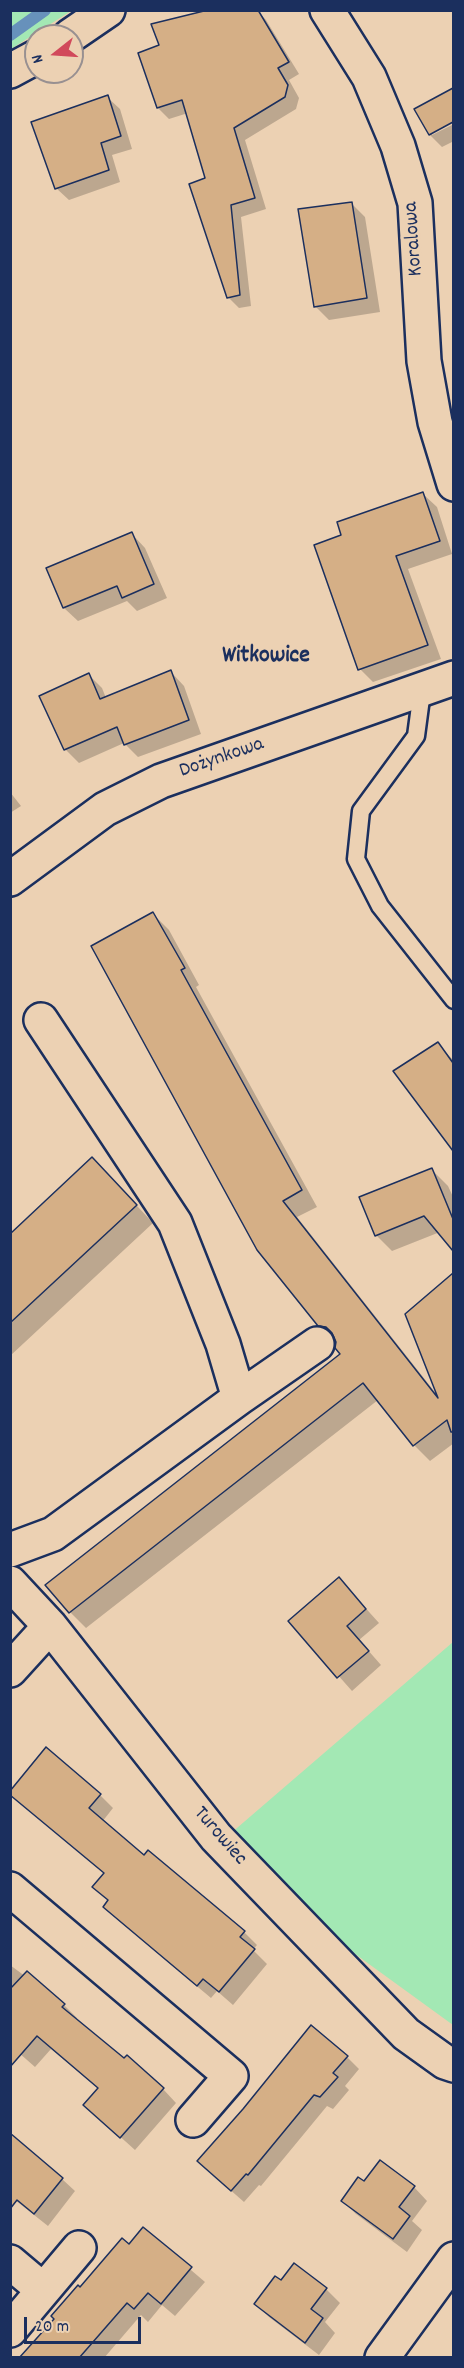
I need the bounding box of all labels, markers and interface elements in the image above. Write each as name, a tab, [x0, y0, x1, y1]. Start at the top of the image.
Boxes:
north arrow	[24, 24, 84, 84]
text: N	[26, 52, 50, 66]
street label: Koralowa	[400, 201, 430, 277]
district label: Witkowice	[222, 644, 310, 672]
street label: Dożynkowa	[176, 733, 268, 785]
street label: Turowiec	[187, 1802, 251, 1872]
scale bar	[27, 2305, 144, 2343]
text: 20 m	[35, 2315, 69, 2340]

